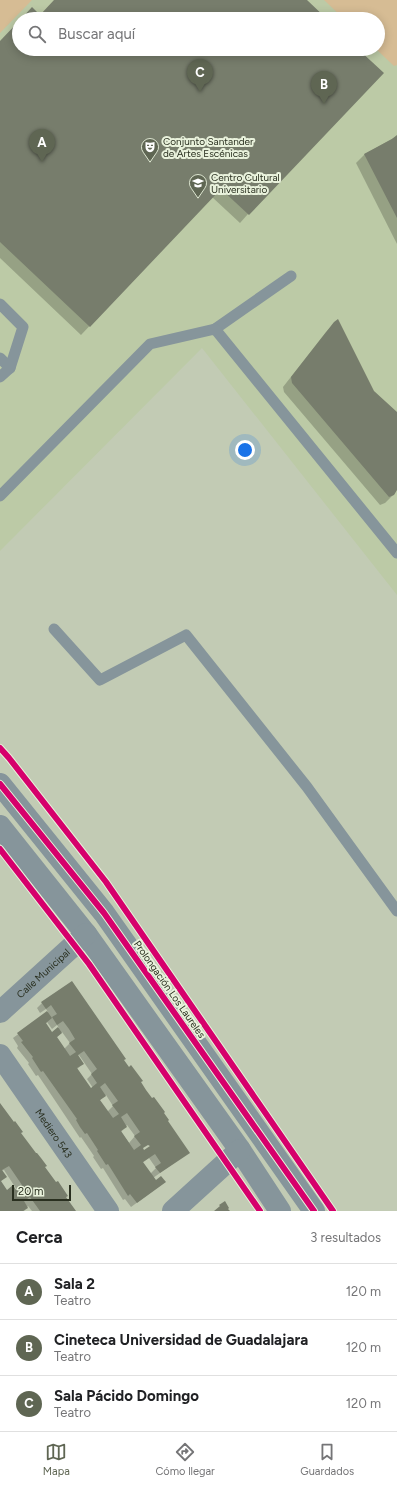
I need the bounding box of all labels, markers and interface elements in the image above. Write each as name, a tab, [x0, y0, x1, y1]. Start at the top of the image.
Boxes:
search box	[12, 12, 385, 56]
icon: search	[26, 23, 48, 45]
text: Buscar aquí	[58, 25, 135, 43]
pin: C	[187, 59, 213, 92]
pin: B	[311, 71, 337, 104]
pin: A	[29, 129, 55, 162]
place label: Conjunto Santander de Artes Escénicas	[163, 135, 254, 160]
theatre icon: Conjunto Santander de Artes Escénicas	[140, 137, 160, 162]
place label: Centro Cultural Universitario	[211, 171, 280, 196]
school or university icon: Centro Cultural Universitario	[188, 173, 208, 198]
your location	[235, 440, 255, 460]
street label: Prolongación Los Laureles	[131, 938, 208, 1041]
street label: Calle Municipal	[14, 946, 73, 1001]
street label: Mediero 543	[32, 1106, 75, 1160]
scale bar	[12, 1183, 71, 1202]
text: 20 m	[18, 1185, 43, 1198]
text: Cerca	[16, 1227, 63, 1247]
text: 3 resultados	[310, 1230, 381, 1245]
text: Sala 2	[54, 1275, 95, 1293]
text: A	[24, 1284, 34, 1299]
text: 120 m	[346, 1284, 381, 1299]
text: Teatro	[54, 1293, 91, 1308]
text: Cineteca Universidad de Guadalajara	[54, 1331, 308, 1349]
text: B	[25, 1340, 33, 1355]
text: 120 m	[346, 1340, 381, 1355]
text: Teatro	[54, 1349, 91, 1364]
text: Sala Pácido Domingo	[54, 1387, 199, 1405]
text: C	[24, 1396, 34, 1411]
text: 120 m	[346, 1396, 381, 1411]
text: Teatro	[54, 1405, 91, 1420]
tab: Mapa	[43, 1441, 70, 1478]
tab: Cómo llegar	[155, 1441, 215, 1478]
tab: Guardados	[300, 1441, 354, 1478]

